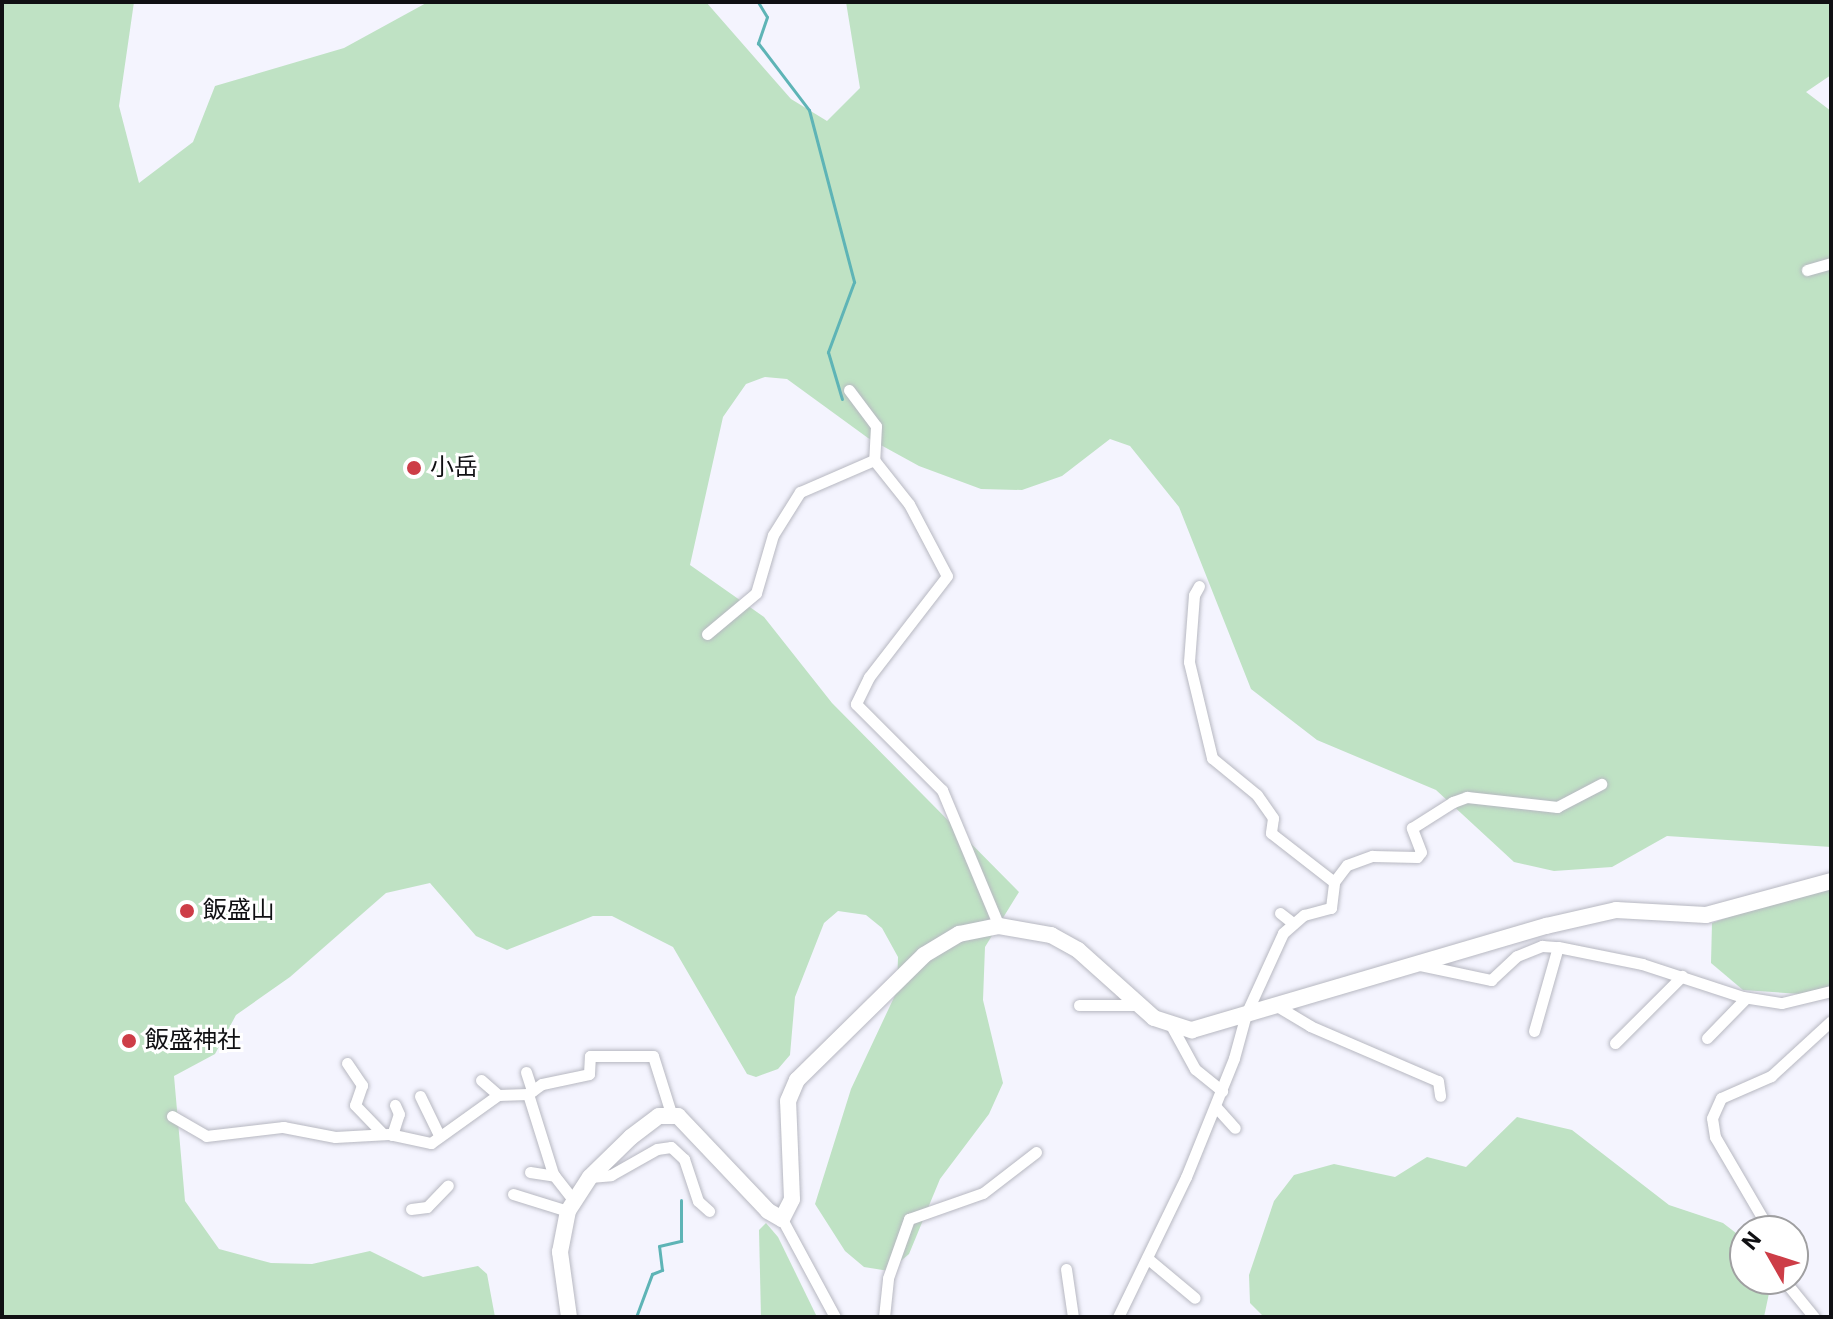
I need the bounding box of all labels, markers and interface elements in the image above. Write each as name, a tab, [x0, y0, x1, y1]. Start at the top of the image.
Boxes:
place label: 小岳	[430, 454, 478, 482]
marker: 小岳	[405, 459, 423, 477]
place label: 飯盛山	[203, 897, 275, 925]
marker: 飯盛山	[178, 902, 196, 920]
place label: 飯盛神社	[145, 1027, 241, 1055]
marker: 飯盛神社	[120, 1032, 138, 1050]
north arrow	[1729, 1215, 1809, 1295]
text: N	[1737, 1227, 1766, 1255]

